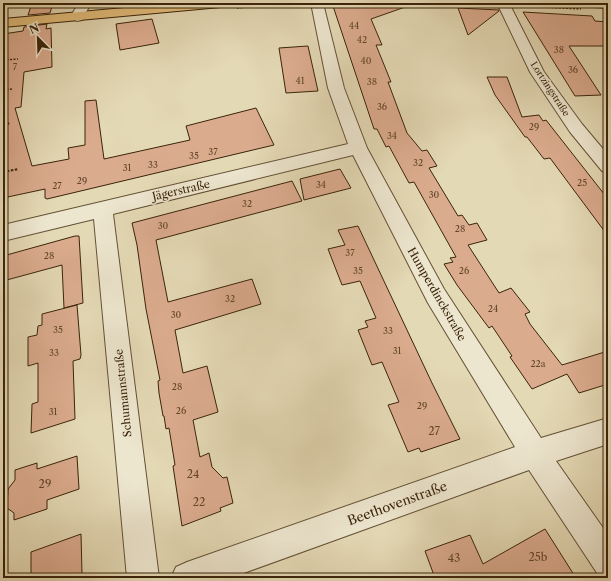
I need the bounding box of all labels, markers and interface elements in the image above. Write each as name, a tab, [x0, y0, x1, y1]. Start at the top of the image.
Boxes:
north arrow	[18, 18, 58, 58]
text: N	[27, 20, 42, 37]
house number: 44	[349, 20, 359, 31]
house number: 42	[357, 34, 367, 45]
house number: 38	[554, 44, 564, 55]
house number: 40	[361, 55, 372, 66]
street label: Lortzingstraße	[529, 59, 572, 118]
house number: 7	[13, 61, 18, 72]
house number: 36	[568, 64, 578, 75]
house number: 41	[296, 75, 305, 86]
house number: 38	[367, 76, 377, 87]
house number: 36	[377, 101, 387, 112]
house number: 29	[529, 121, 539, 132]
house number: 34	[387, 130, 397, 141]
house number: 37	[208, 146, 218, 157]
house number: 35	[189, 150, 199, 161]
house number: 32	[413, 157, 423, 168]
house number: 33	[148, 159, 158, 170]
house number: 31	[123, 162, 132, 173]
house number: 29	[77, 175, 87, 186]
street label: Jägerstraße	[149, 177, 211, 204]
house number: 25	[577, 177, 587, 188]
house number: 34	[316, 179, 326, 190]
house number: 27	[52, 180, 62, 191]
house number: 30	[429, 189, 440, 200]
house number: 32	[242, 198, 252, 209]
house number: 30	[158, 220, 169, 231]
house number: 28	[455, 223, 465, 234]
street label: Humperdinckstraße	[405, 245, 469, 343]
house number: 37	[345, 247, 355, 258]
house number: 28	[44, 250, 54, 261]
house number: 35	[353, 265, 363, 276]
house number: 26	[459, 265, 469, 276]
house number: 32	[225, 293, 235, 304]
house number: 24	[488, 303, 498, 314]
house number: 30	[171, 309, 182, 320]
house number: 35	[53, 324, 63, 335]
house number: 33	[383, 325, 393, 336]
house number: 31	[393, 345, 402, 356]
house number: 33	[49, 347, 59, 358]
street label: Schumannstraße	[111, 348, 135, 438]
house number: 22a	[530, 358, 546, 369]
house number: 28	[172, 381, 182, 392]
house number: 29	[417, 400, 427, 411]
house number: 26	[176, 405, 186, 416]
house number: 31	[49, 406, 58, 417]
house number: 27	[428, 424, 440, 438]
house number: 24	[187, 467, 199, 481]
house number: 29	[39, 477, 51, 491]
street label: Beethovenstraße	[345, 478, 449, 528]
house number: 22	[193, 495, 205, 509]
house number: 25b	[529, 550, 548, 564]
house number: 43	[448, 551, 460, 565]

